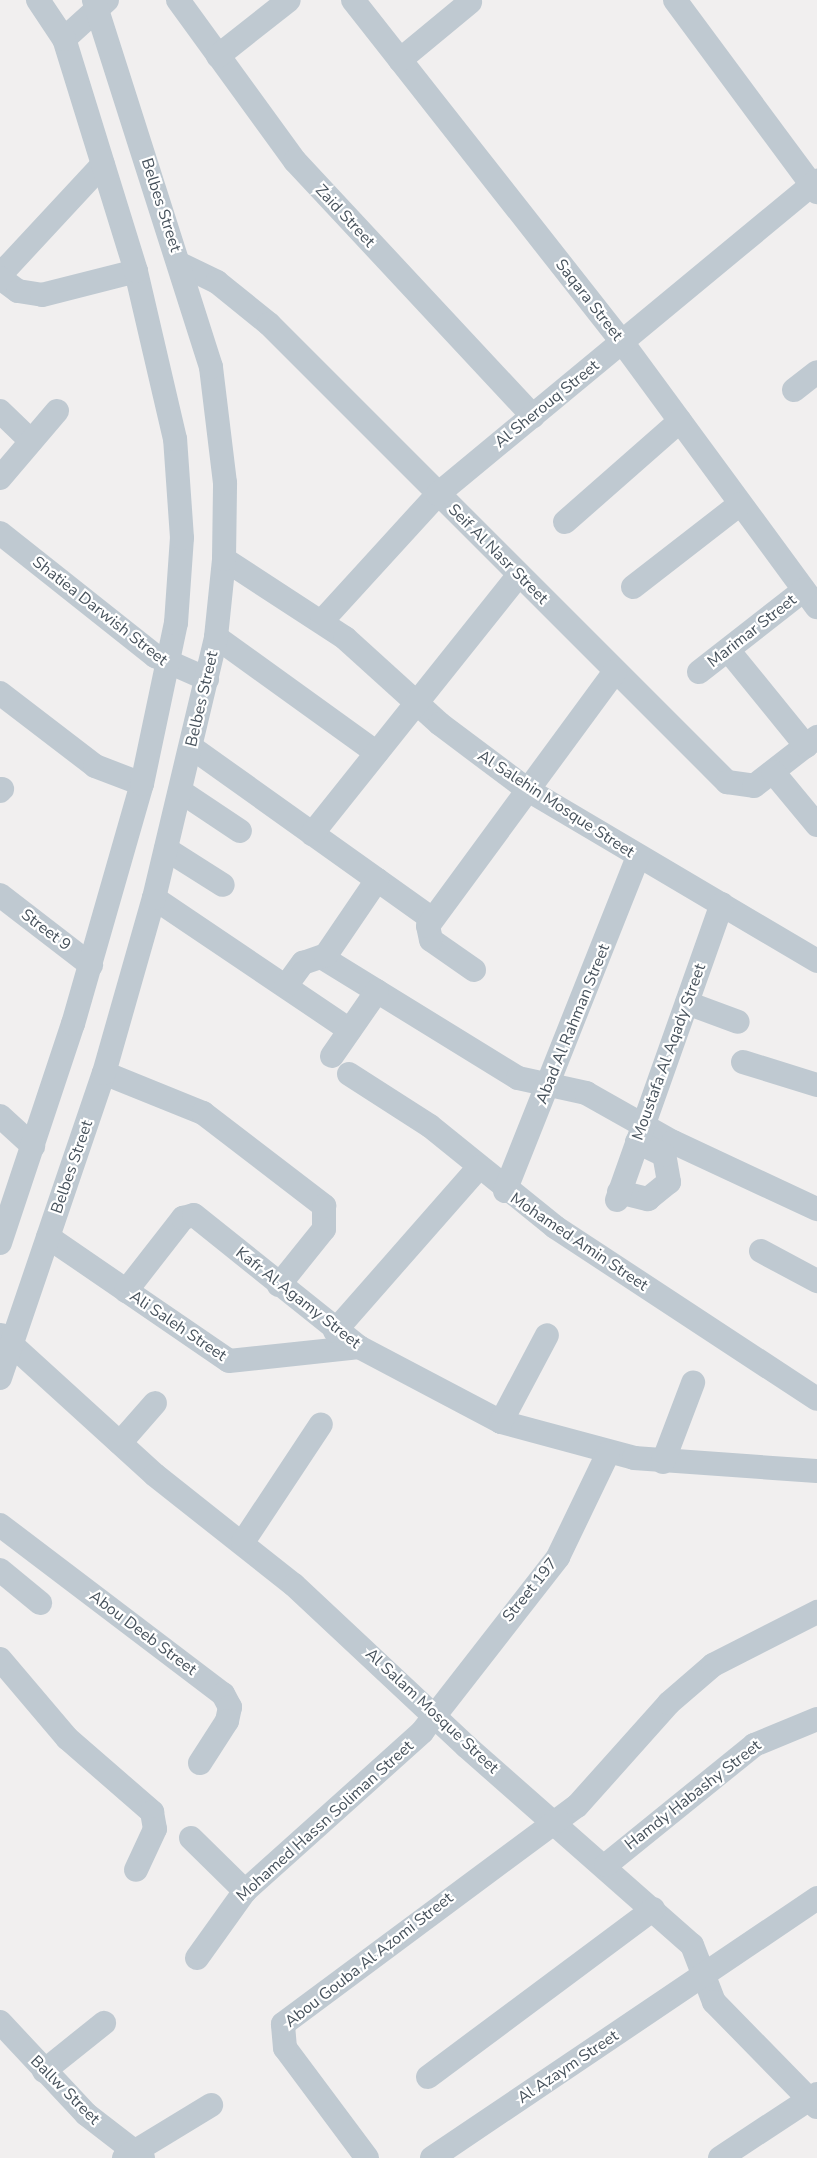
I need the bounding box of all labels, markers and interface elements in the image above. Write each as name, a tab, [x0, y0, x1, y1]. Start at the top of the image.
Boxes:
street label: Belbes Street	[137, 156, 185, 254]
street label: Zaid Street	[311, 181, 379, 251]
street label: Saqara Street	[551, 255, 627, 345]
street label: Al Sherouq Street	[491, 356, 603, 452]
street label: Seif Al Nasr Street	[444, 500, 552, 608]
street label: Shatiea Darwish Street	[29, 552, 171, 670]
street label: Marimar Street	[704, 590, 800, 672]
street label: Belbes Street	[182, 649, 222, 749]
street label: Al Salehin Mosque Street	[474, 746, 638, 862]
street label: Street 9	[17, 905, 75, 955]
street label: Abad Al Rahman Street	[532, 941, 614, 1107]
street label: Moustafa Al Aqady Street	[628, 961, 710, 1143]
street label: Belbes Street	[47, 1118, 97, 1216]
street label: Mohamed Amin Street	[507, 1189, 651, 1295]
street label: Kafr Al Agamy Street	[232, 1243, 364, 1353]
street label: Ali Saleh Street	[126, 1287, 230, 1365]
street label: Street 197	[498, 1554, 562, 1626]
street label: Abou Deeb Street	[86, 1587, 200, 1679]
street label: Al Salam Mosque Street	[362, 1644, 502, 1778]
street label: Mohamed Hassn Soliman Street	[233, 1736, 417, 1906]
street label: Hamdy Habashy Street	[621, 1736, 765, 1854]
street label: Abou Gouba Al Azomi Street	[281, 1888, 457, 2032]
street label: Al Azaym Street	[514, 2026, 622, 2108]
street label: Ballw Street	[26, 2051, 104, 2129]

